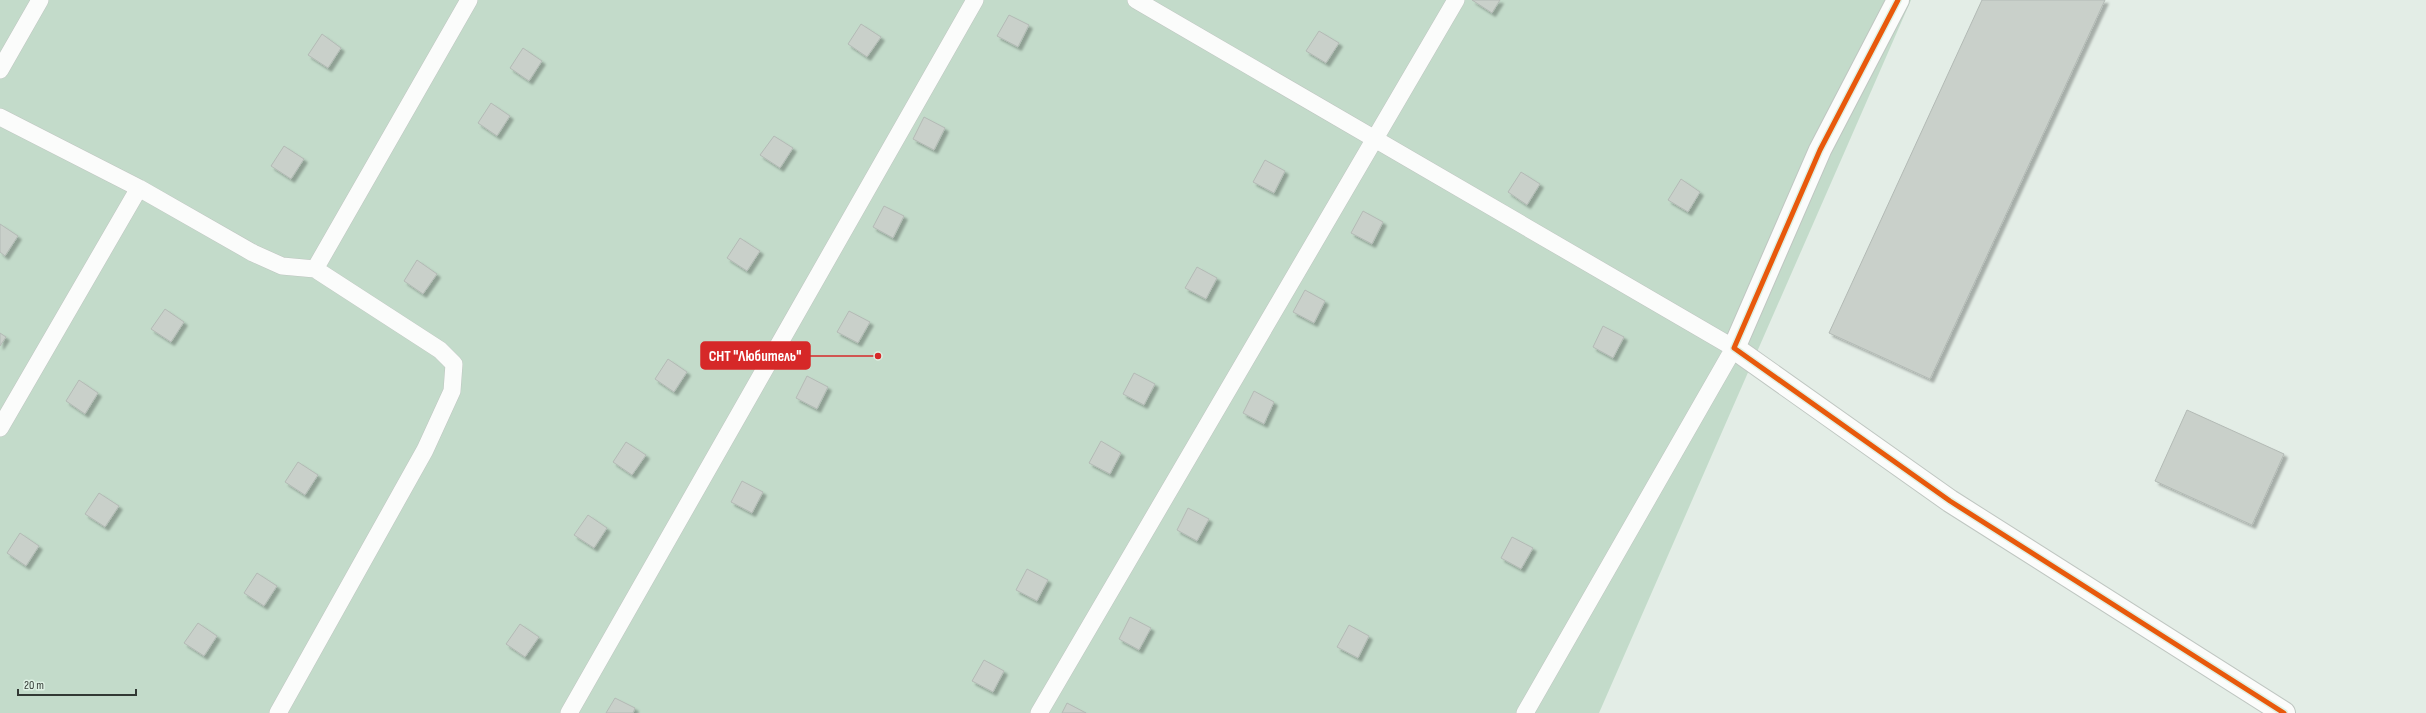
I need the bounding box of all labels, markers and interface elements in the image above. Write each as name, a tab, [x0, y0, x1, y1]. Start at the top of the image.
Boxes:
callout: СНТ "Любитель"	[701, 342, 810, 369]
text: СНТ "Любитель"	[709, 347, 801, 366]
scale bar	[18, 671, 136, 697]
text: 20 m	[24, 678, 44, 693]

